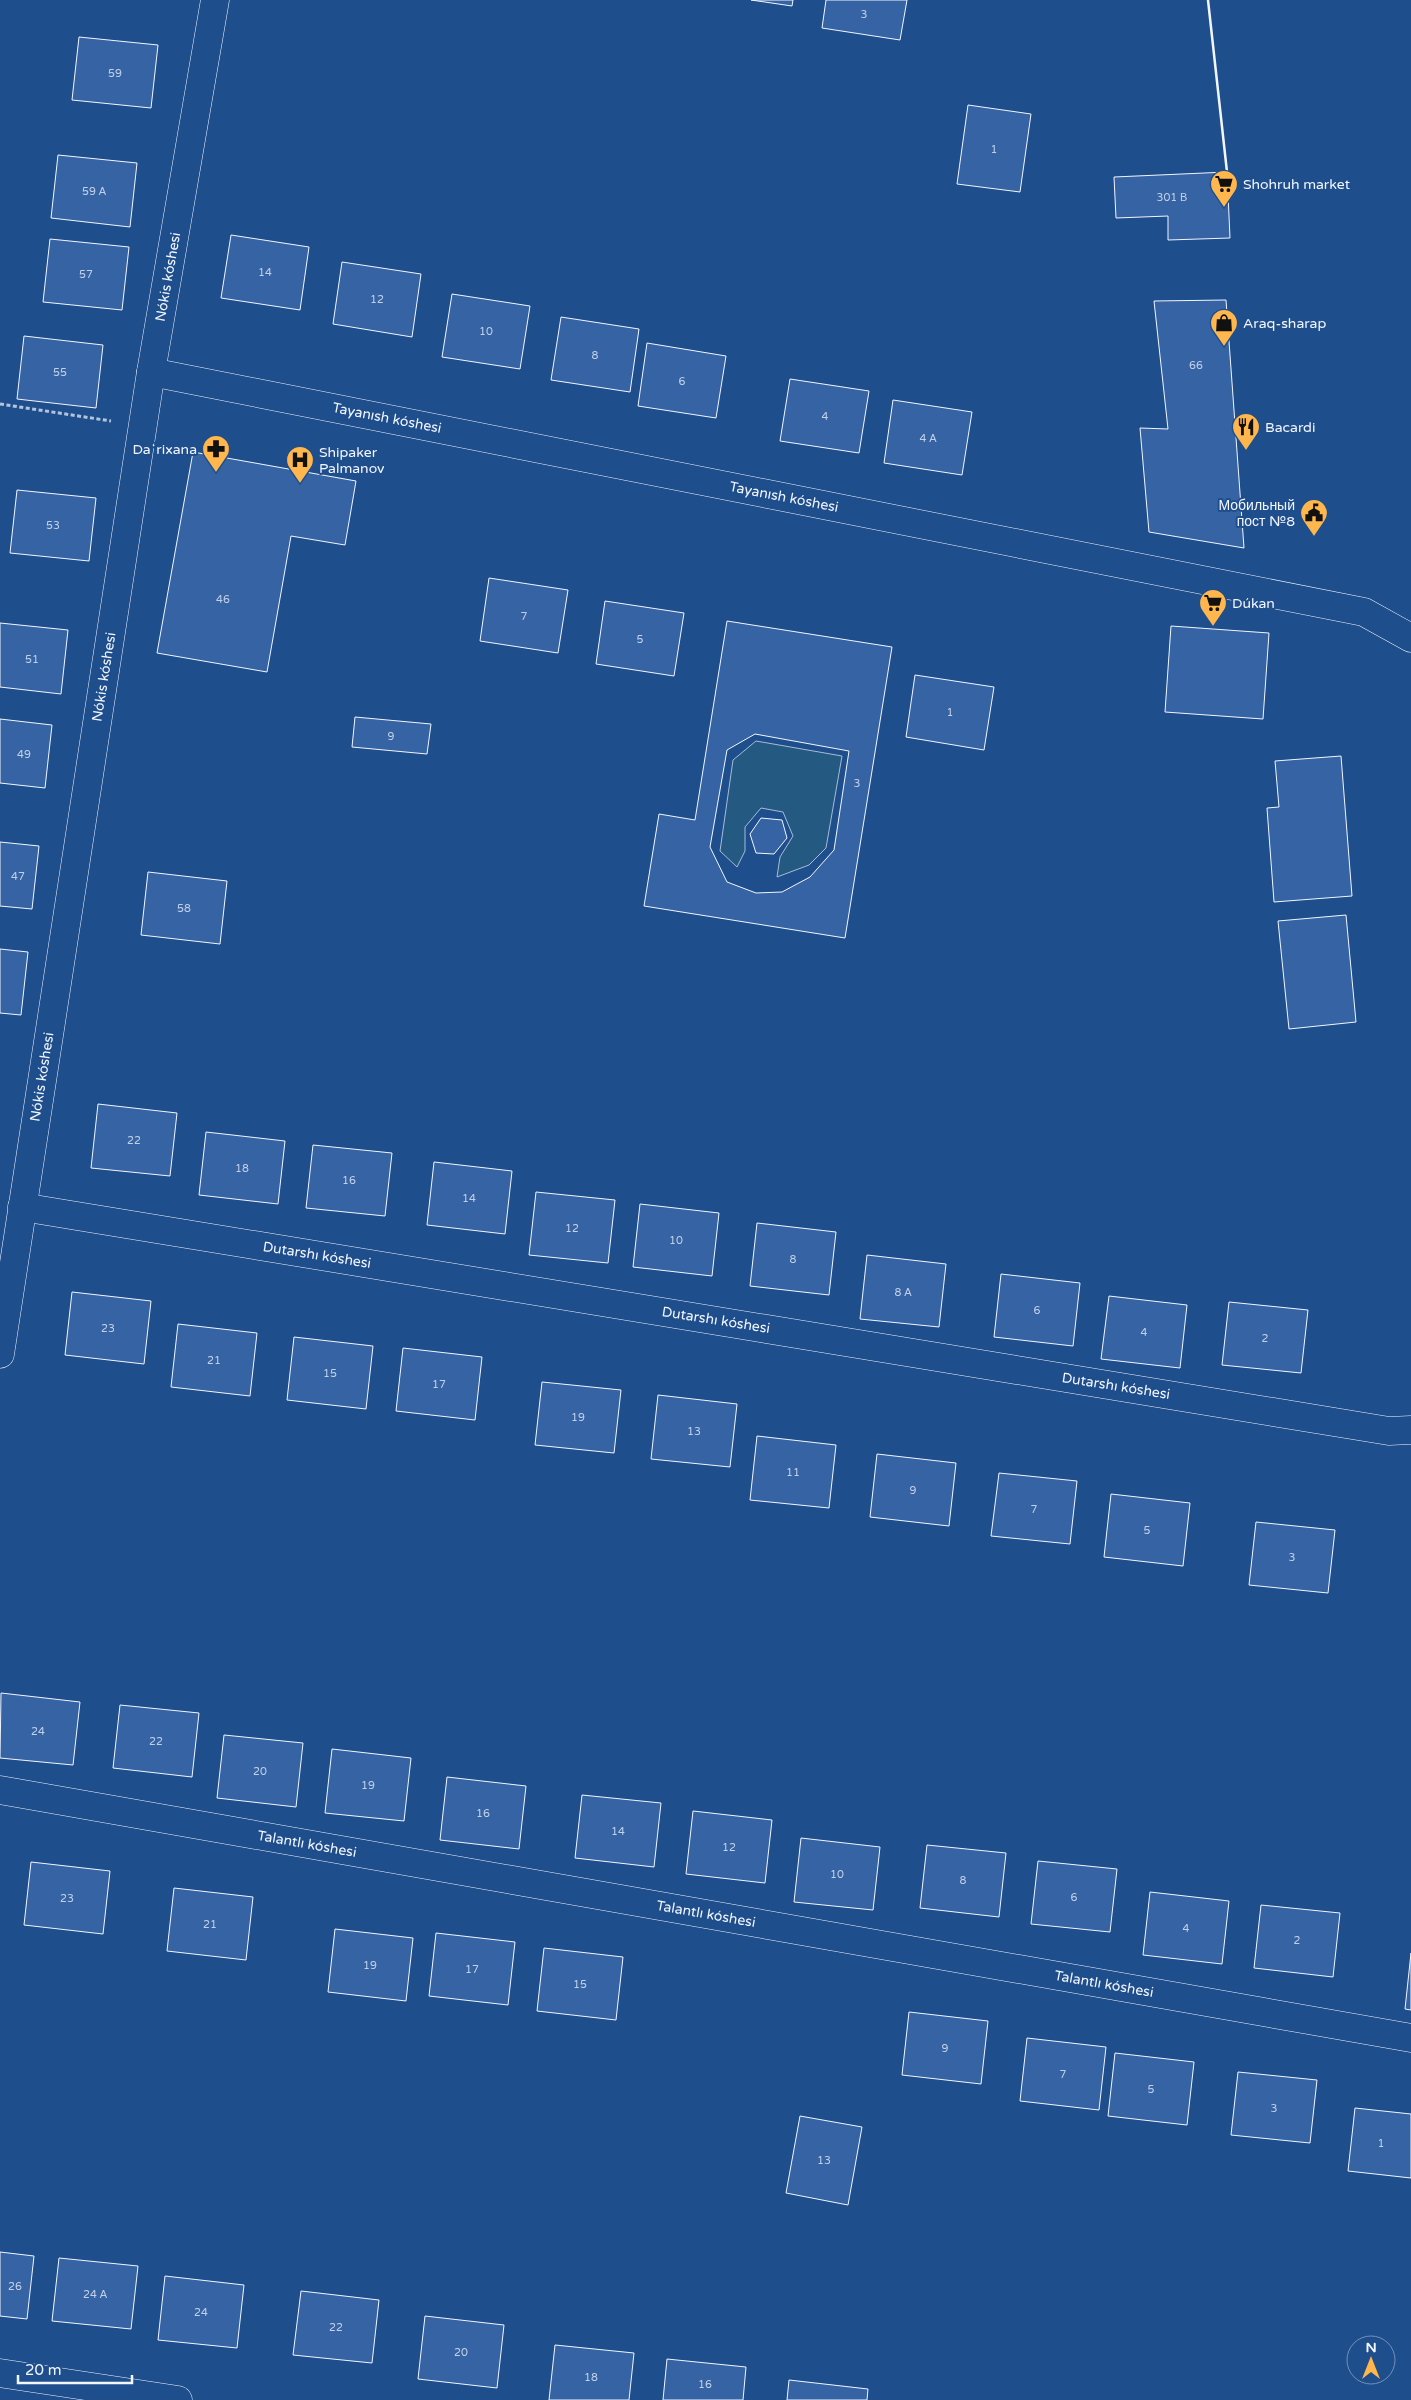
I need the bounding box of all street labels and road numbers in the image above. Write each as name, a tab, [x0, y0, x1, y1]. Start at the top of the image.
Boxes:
street label: Nókis kóshesi	[152, 231, 184, 323]
street label: Tayanısh kóshesi	[331, 399, 443, 437]
street label: Tayanısh kóshesi	[728, 478, 840, 516]
street label: Nókis kóshesi	[89, 631, 119, 723]
street label: Nókis kóshesi	[27, 1031, 57, 1123]
street label: Dutarshı kóshesi	[262, 1238, 372, 1272]
street label: Dutarshı kóshesi	[661, 1303, 771, 1337]
street label: Dutarshı kóshesi	[1061, 1369, 1171, 1403]
street label: Talantlı kóshesi	[256, 1827, 358, 1861]
street label: Talantlı kóshesi	[655, 1897, 757, 1931]
street label: Talantlı kóshesi	[1053, 1967, 1155, 2001]

